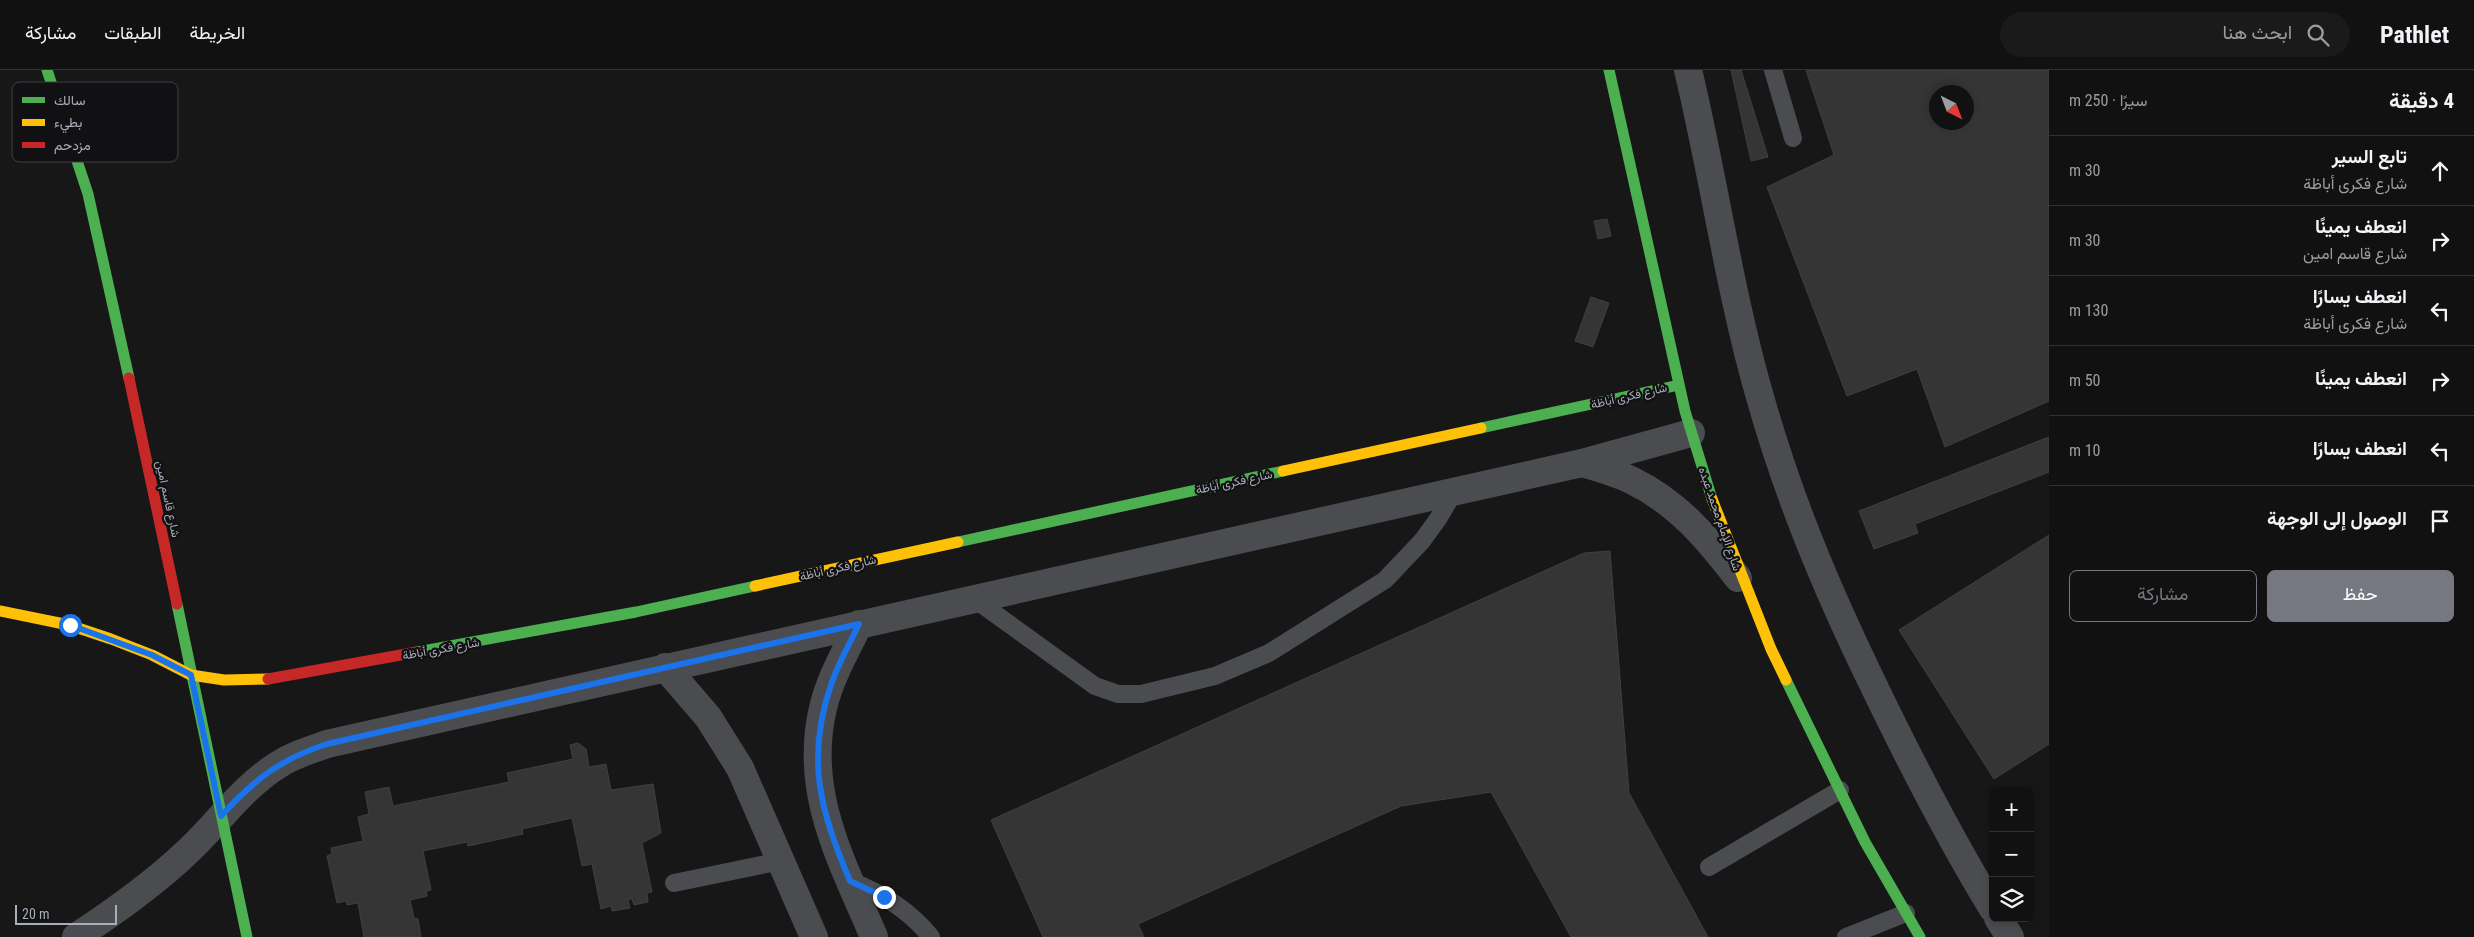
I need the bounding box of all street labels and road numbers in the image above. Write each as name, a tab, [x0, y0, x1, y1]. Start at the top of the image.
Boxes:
street label: شارع فكرى أباظة	[1589, 380, 1669, 414]
street label: شارع قاسم امين	[151, 459, 183, 539]
street label: شارع الإمام محمد عبده	[1694, 465, 1744, 573]
street label: شارع فكرى أباظة	[1194, 467, 1274, 499]
street label: شارع فكرى أباظة	[798, 552, 878, 586]
street label: شارع فكرى أباظة	[401, 635, 481, 665]

